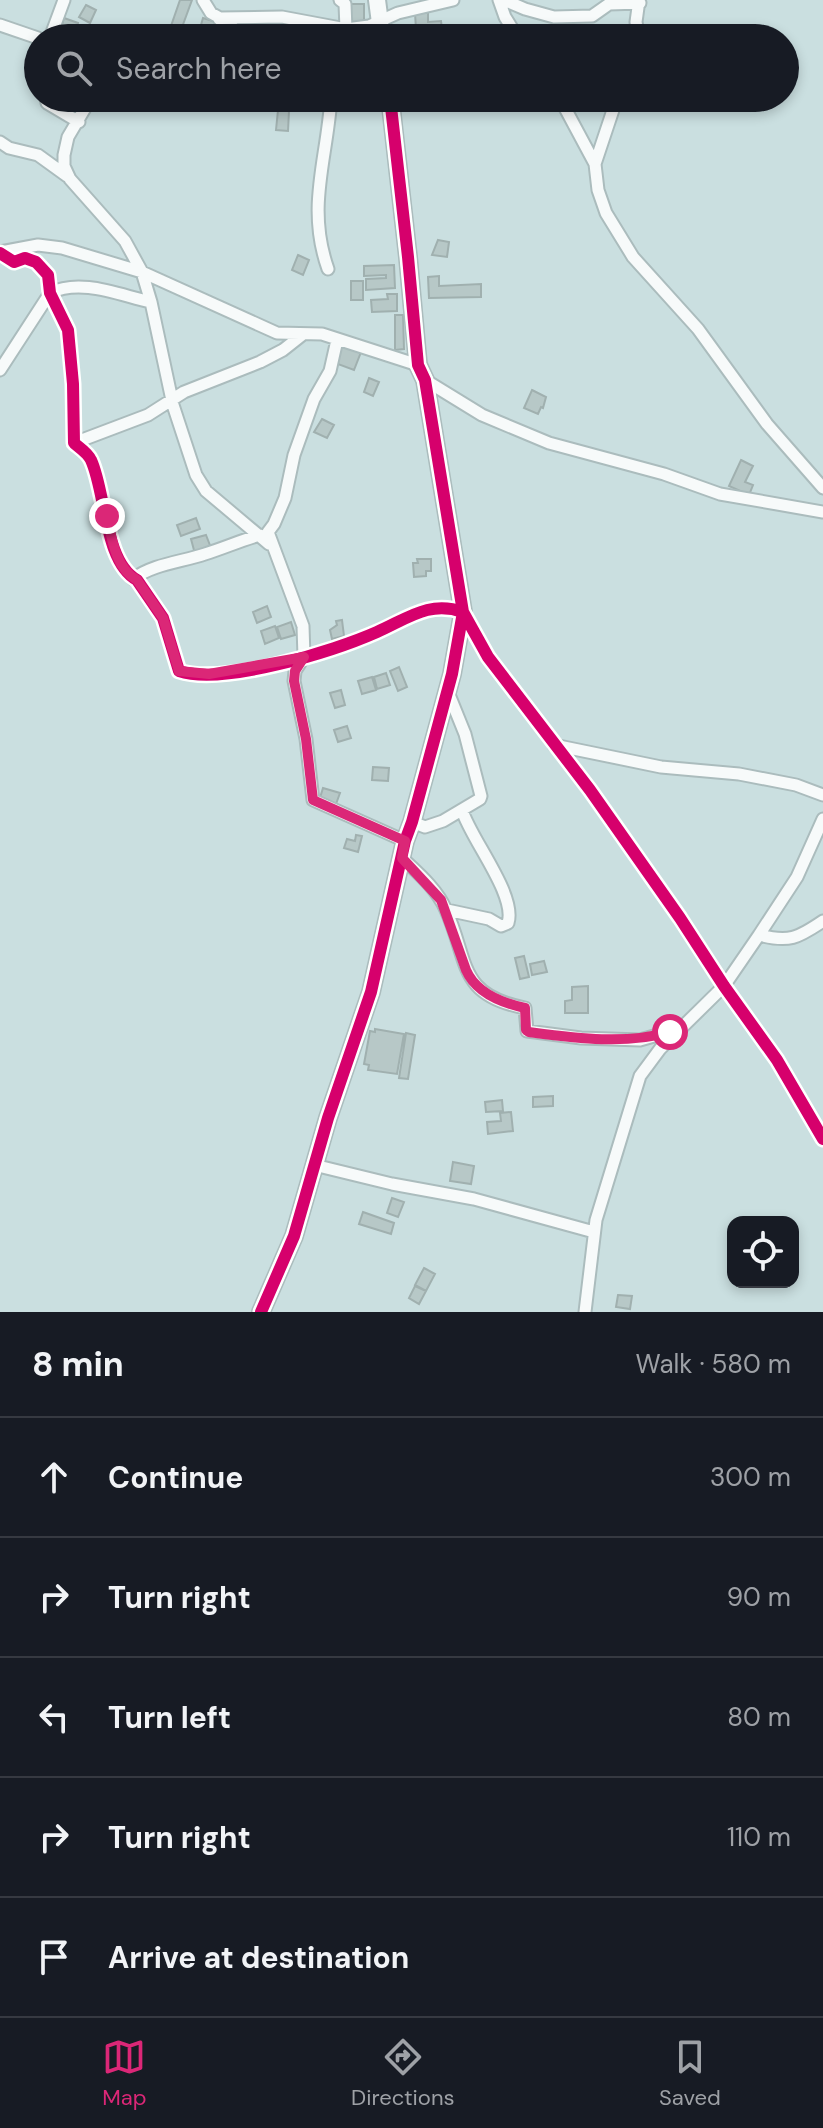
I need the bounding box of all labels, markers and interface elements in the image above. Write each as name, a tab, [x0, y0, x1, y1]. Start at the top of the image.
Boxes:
search box	[24, 24, 799, 112]
icon: search	[52, 46, 96, 90]
text: Search here	[116, 49, 282, 88]
route end	[89, 498, 125, 534]
route start	[652, 1014, 688, 1050]
map controls	[727, 1216, 799, 1288]
button: locate	[727, 1216, 799, 1288]
text: 8 min	[32, 1342, 124, 1387]
text: Walk · 580 m	[636, 1347, 791, 1381]
icon: ahead	[32, 1455, 76, 1499]
text: Continue	[108, 1458, 243, 1497]
text: 300 m	[710, 1460, 791, 1494]
icon: right	[32, 1575, 76, 1619]
text: Turn right	[108, 1578, 251, 1617]
text: 90 m	[727, 1580, 791, 1614]
icon: left	[32, 1695, 76, 1739]
text: Turn left	[108, 1698, 231, 1737]
text: 80 m	[727, 1700, 791, 1734]
icon: right	[32, 1815, 76, 1859]
text: Turn right	[108, 1818, 251, 1857]
text: 110 m	[727, 1820, 791, 1854]
icon: arrive	[32, 1935, 76, 1979]
text: Arrive at destination	[108, 1938, 409, 1977]
tab: Map	[102, 2035, 147, 2112]
tab: Directions	[351, 2035, 455, 2112]
tab: Saved	[659, 2035, 721, 2112]

